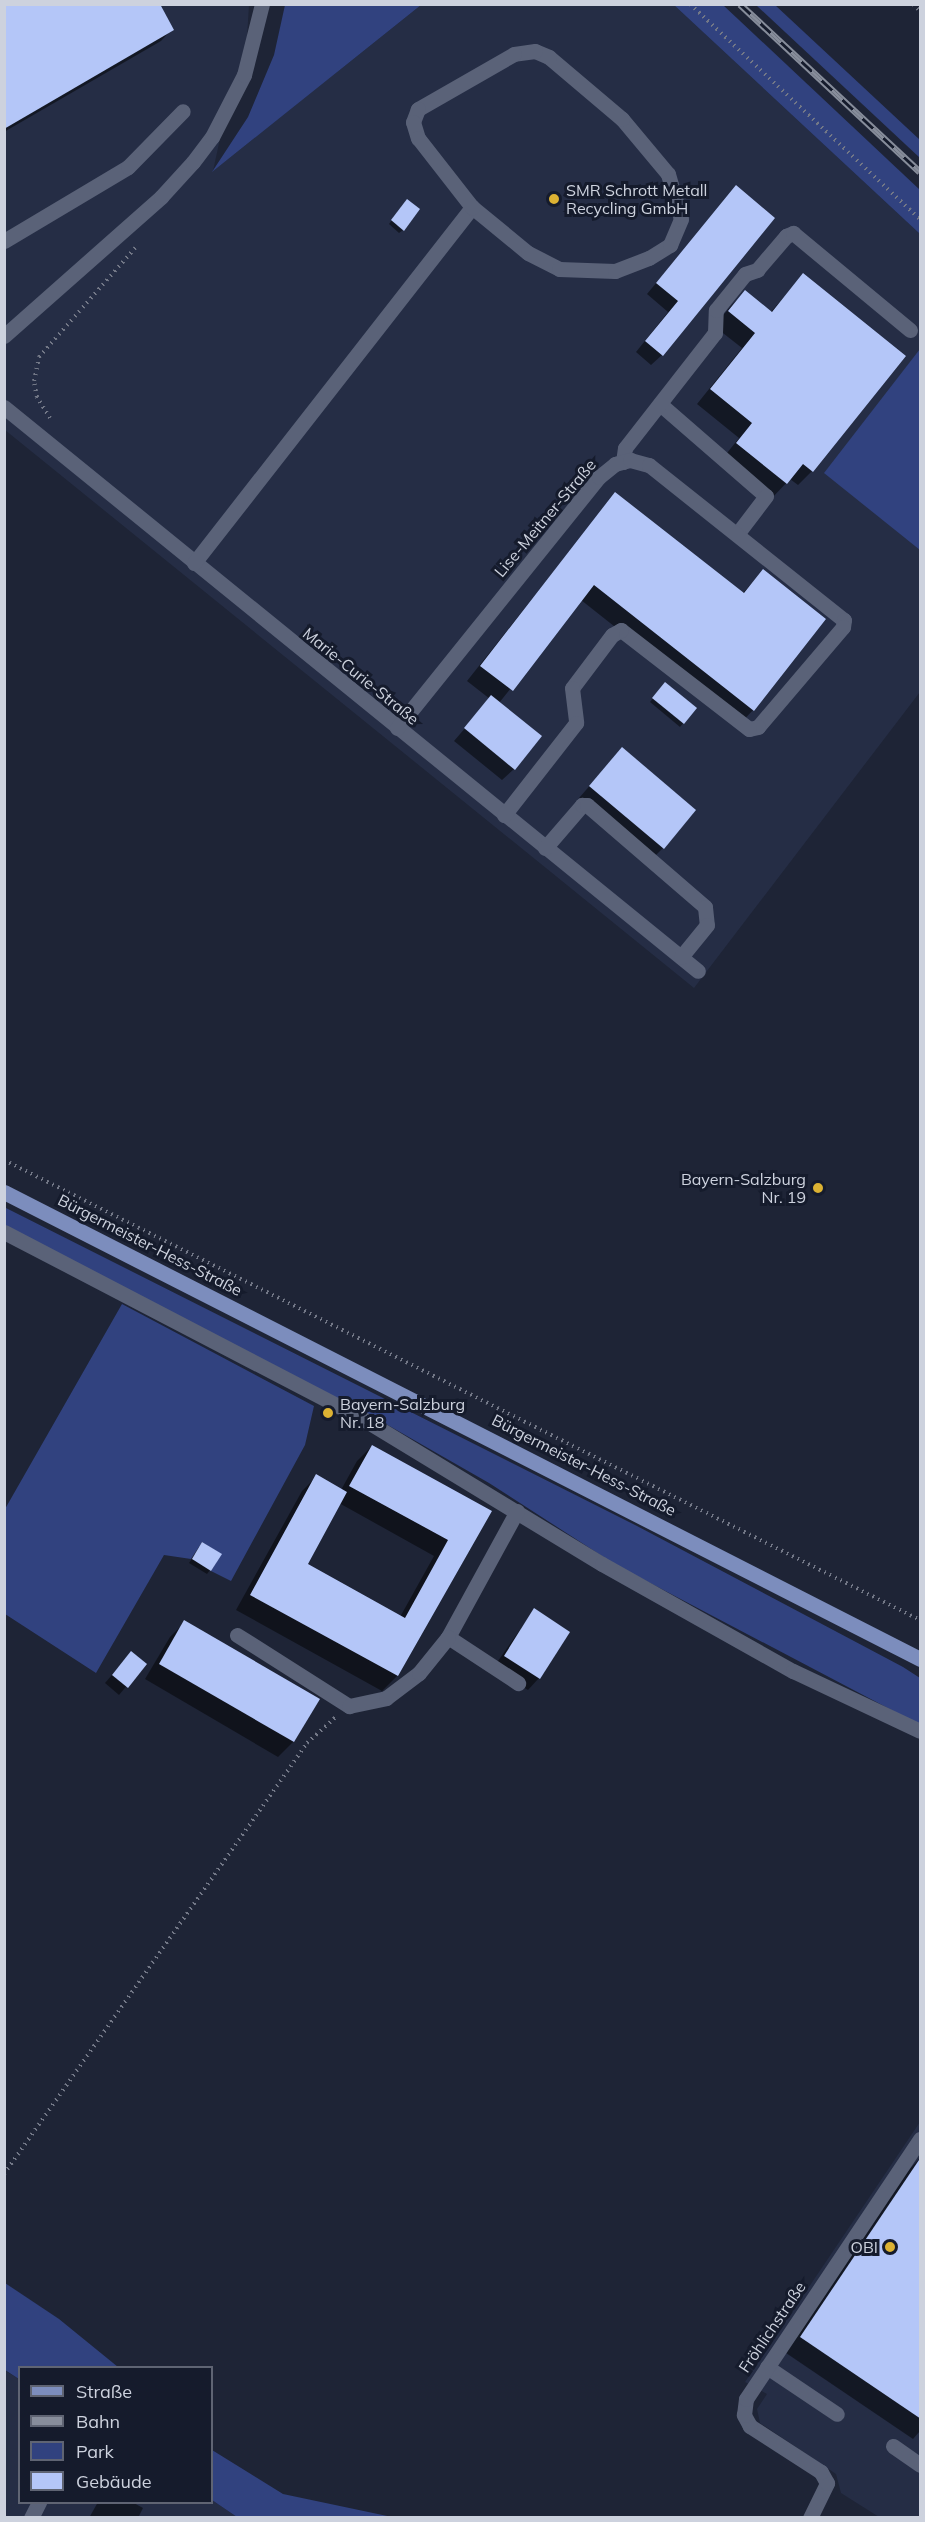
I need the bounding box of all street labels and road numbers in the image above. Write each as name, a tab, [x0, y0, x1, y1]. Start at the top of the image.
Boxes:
street label: Lise-Meitner-Straße	[490, 455, 600, 581]
street label: Marie-Curie-Straße	[299, 623, 423, 729]
street label: Bürgermeister-Hess-Straße	[55, 1190, 245, 1300]
street label: Bürgermeister-Hess-Straße	[489, 1410, 679, 1520]
street label: Fröhlichstraße	[735, 2278, 809, 2376]

